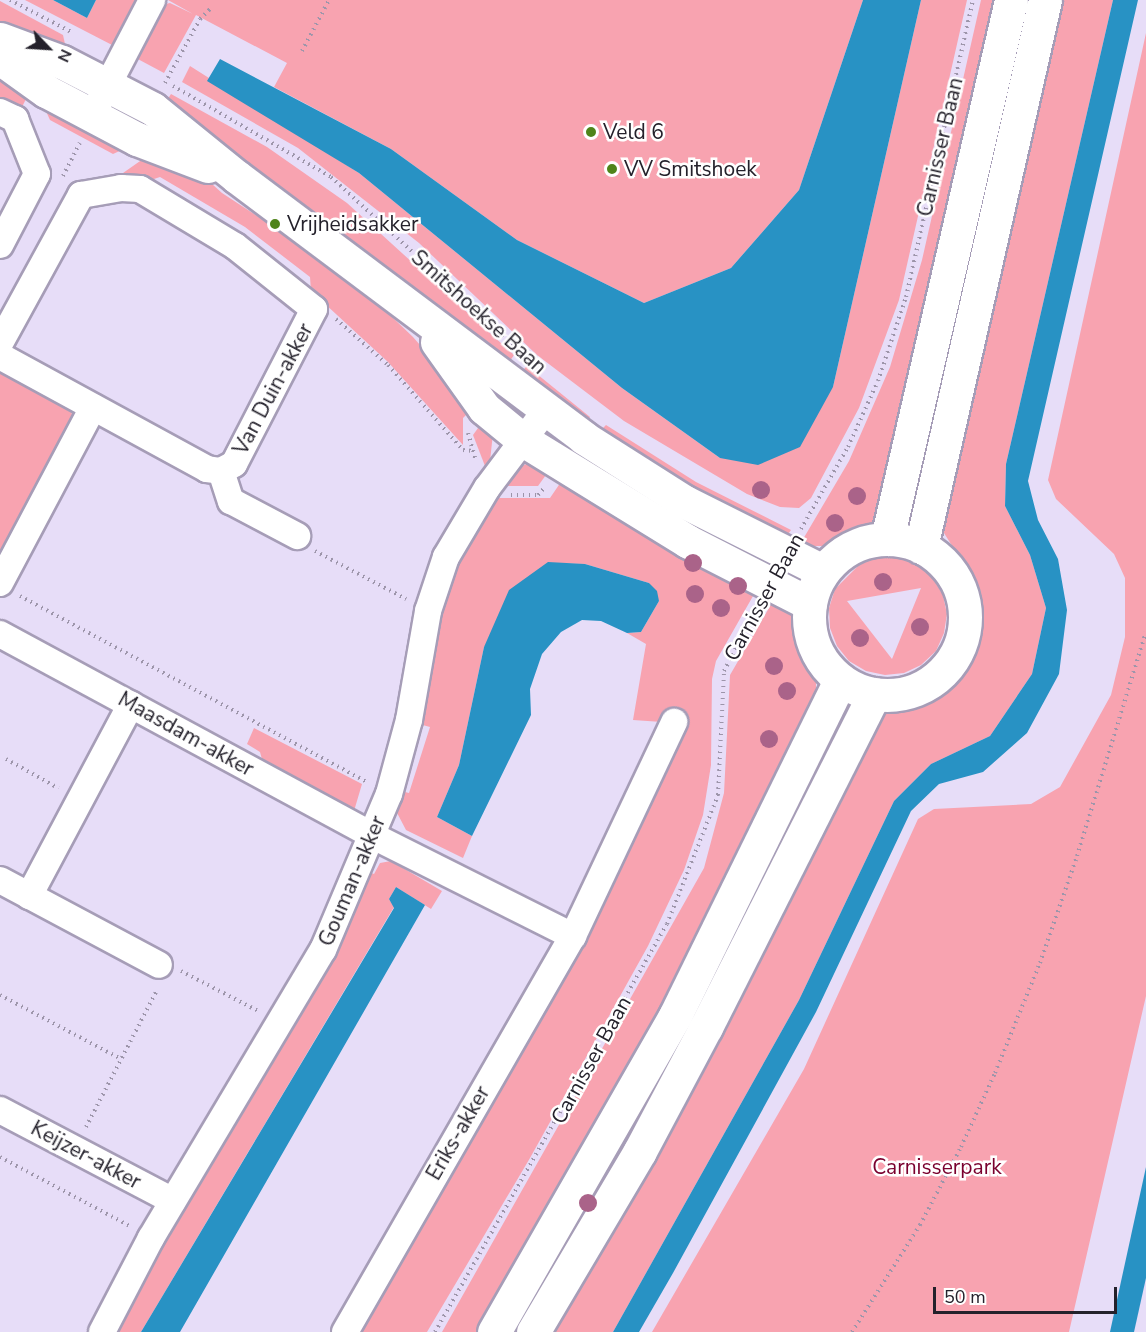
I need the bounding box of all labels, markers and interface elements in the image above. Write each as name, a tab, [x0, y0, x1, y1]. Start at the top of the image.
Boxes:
north arrow	[18, 18, 78, 78]
text: N	[52, 46, 77, 66]
street label: Carnisser Baan	[912, 75, 968, 219]
place label: Veld 6	[603, 119, 664, 145]
marker: Veld 6	[584, 125, 598, 139]
place label: VV Smitshoek	[624, 156, 757, 182]
marker: VV Smitshoek	[605, 162, 619, 176]
place label: Vrijheidsakker	[287, 211, 419, 237]
marker: Vrijheidsakker	[268, 217, 282, 231]
street label: Smitshoekse Baan	[406, 245, 552, 379]
street label: Van Duin-akker	[228, 319, 318, 459]
street label: Carnisser Baan	[719, 529, 809, 665]
street label: Maasdam-akker	[114, 686, 258, 782]
street label: Gouman-akker	[313, 812, 391, 950]
street label: Carnisser Baan	[546, 992, 636, 1128]
street label: Eriks-akker	[421, 1081, 495, 1185]
street label: Keijzer-akker	[27, 1115, 145, 1195]
park label: Carnisserpark	[872, 1154, 1002, 1180]
scale bar	[936, 1275, 1120, 1313]
text: 50 m	[944, 1285, 986, 1309]

